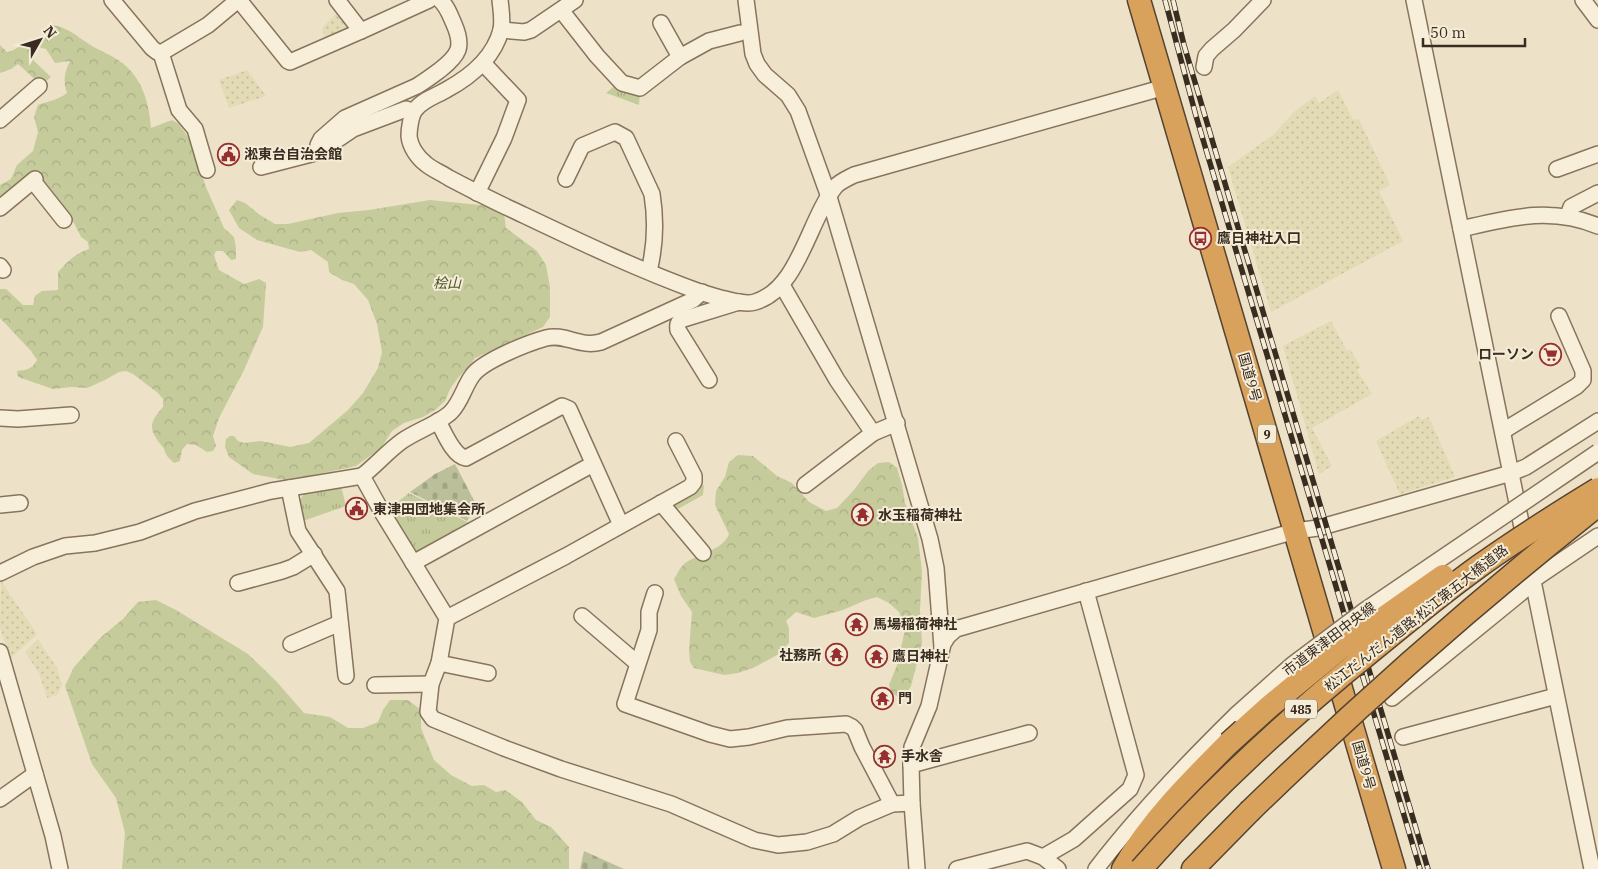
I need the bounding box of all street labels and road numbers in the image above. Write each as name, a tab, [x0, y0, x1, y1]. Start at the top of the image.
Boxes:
street label: 国道9号	[1234, 350, 1266, 404]
road number: 9	[1258, 424, 1276, 444]
street label: 松江だんだん道路;松江第五大橋道路	[1321, 541, 1511, 695]
street label: 市道東津田中央線	[1279, 598, 1379, 680]
road number: 485	[1285, 700, 1317, 719]
street label: 国道9号	[1348, 738, 1380, 792]

